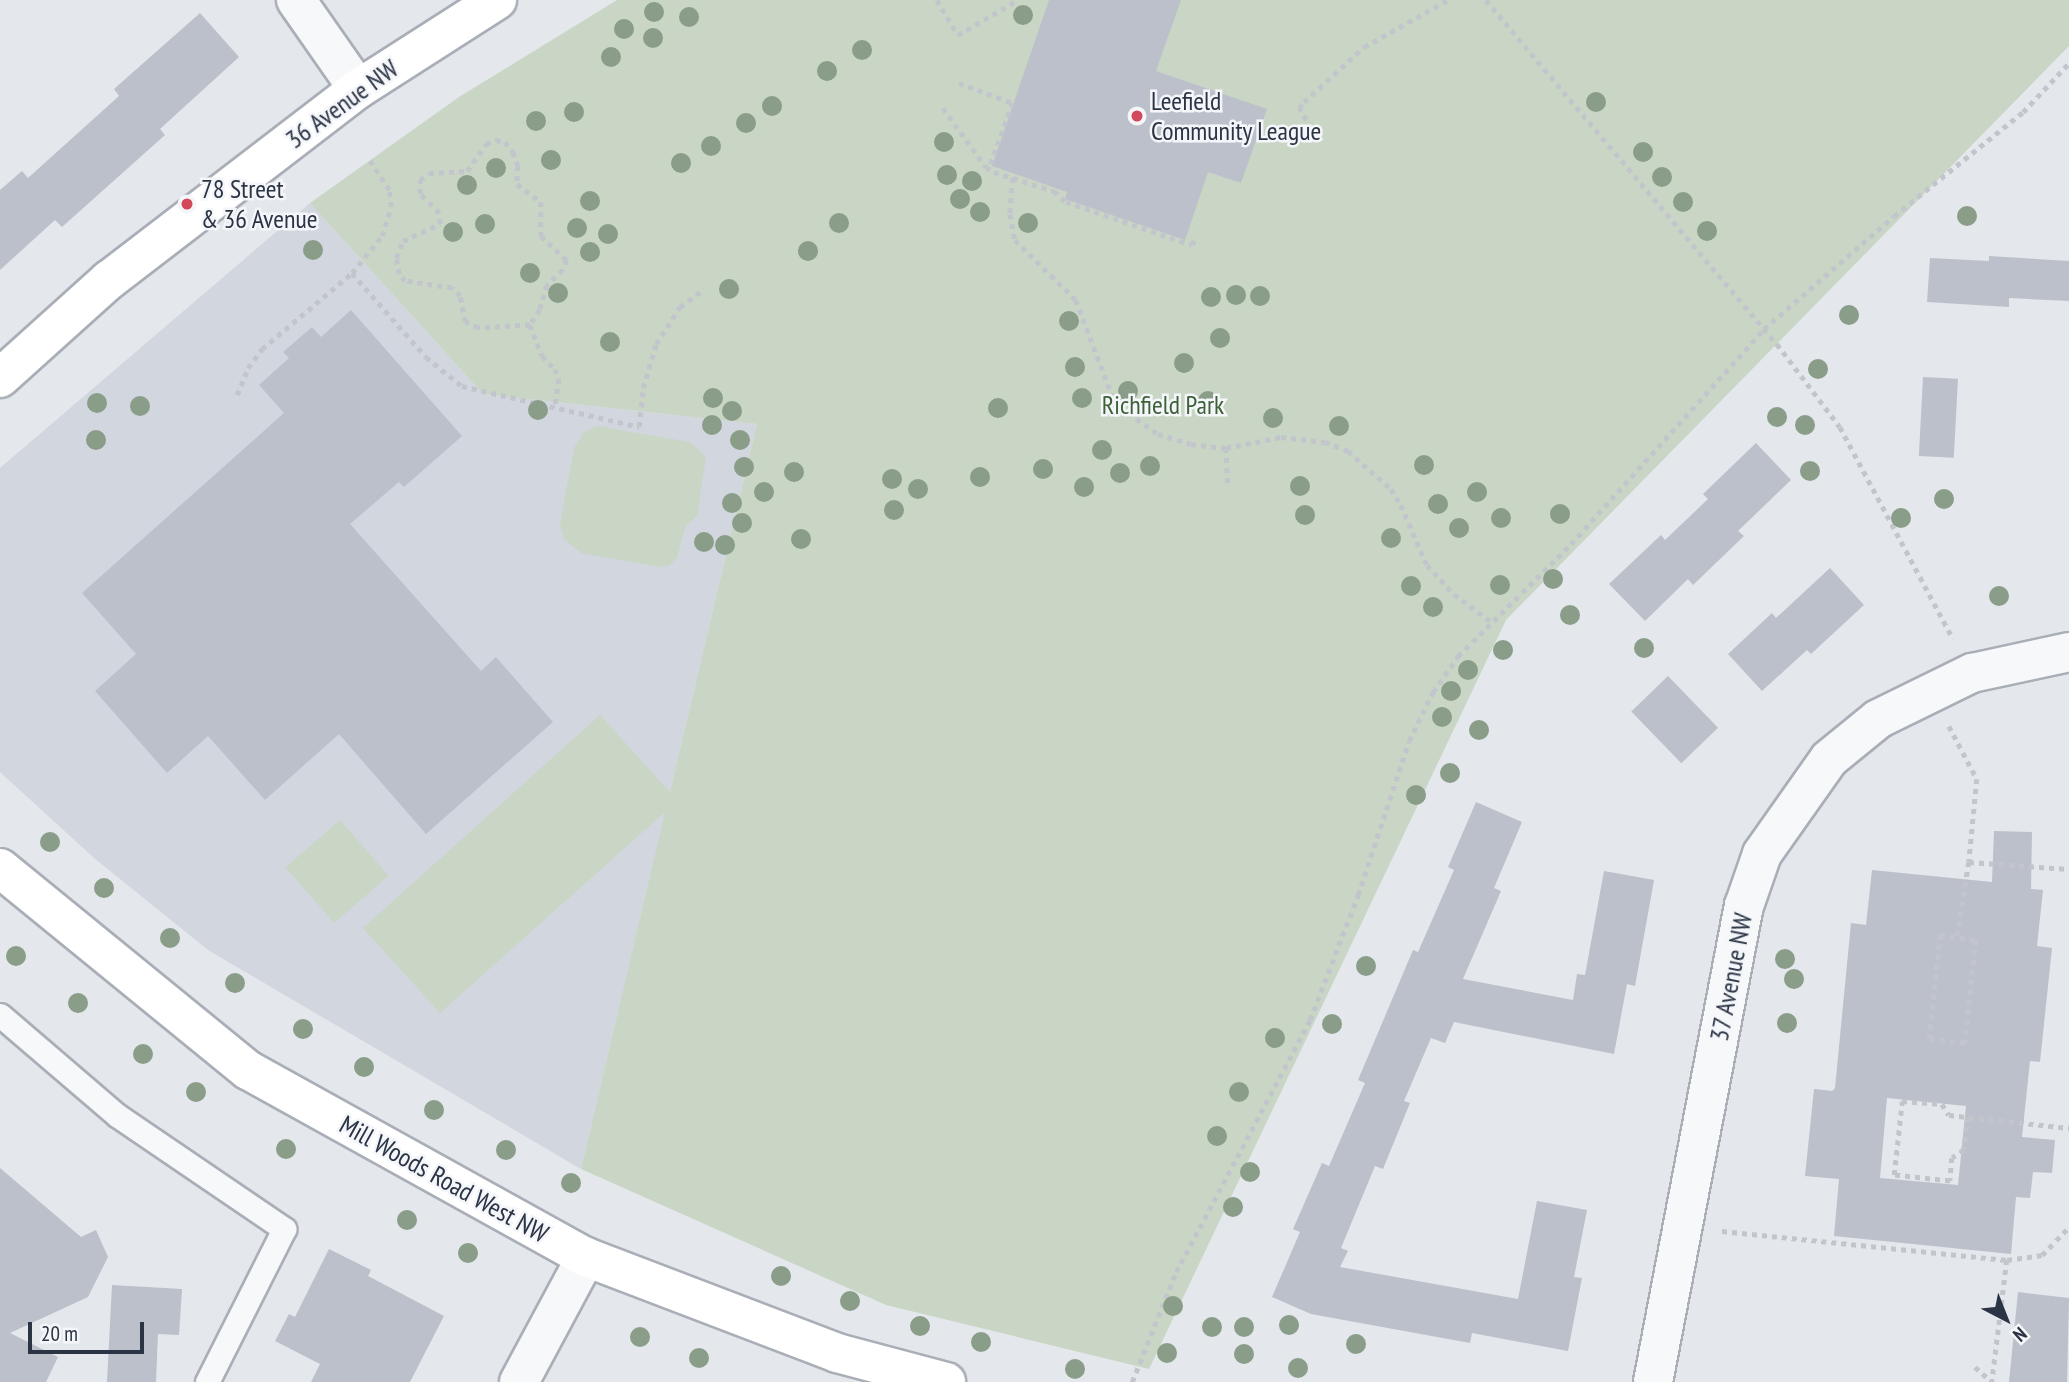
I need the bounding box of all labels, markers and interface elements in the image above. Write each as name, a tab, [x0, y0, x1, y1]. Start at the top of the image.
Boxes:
street label: 36 Avenue NW	[280, 53, 404, 155]
place label: Leefield Community League	[1151, 85, 1322, 146]
marker: Leefield Community League	[1129, 108, 1145, 124]
place label: 78 Street & 36 Avenue	[201, 173, 318, 234]
marker: 78 Street & 36 Avenue	[179, 196, 195, 212]
park label: Richfield Park	[1102, 389, 1224, 421]
street label: 37 Avenue NW	[1703, 909, 1759, 1045]
street label: Mill Woods Road West NW	[334, 1109, 554, 1249]
north arrow	[1971, 1284, 2041, 1354]
scale bar	[32, 1308, 147, 1352]
text: 20 m	[41, 1320, 78, 1347]
text: N	[2008, 1322, 2032, 1347]

